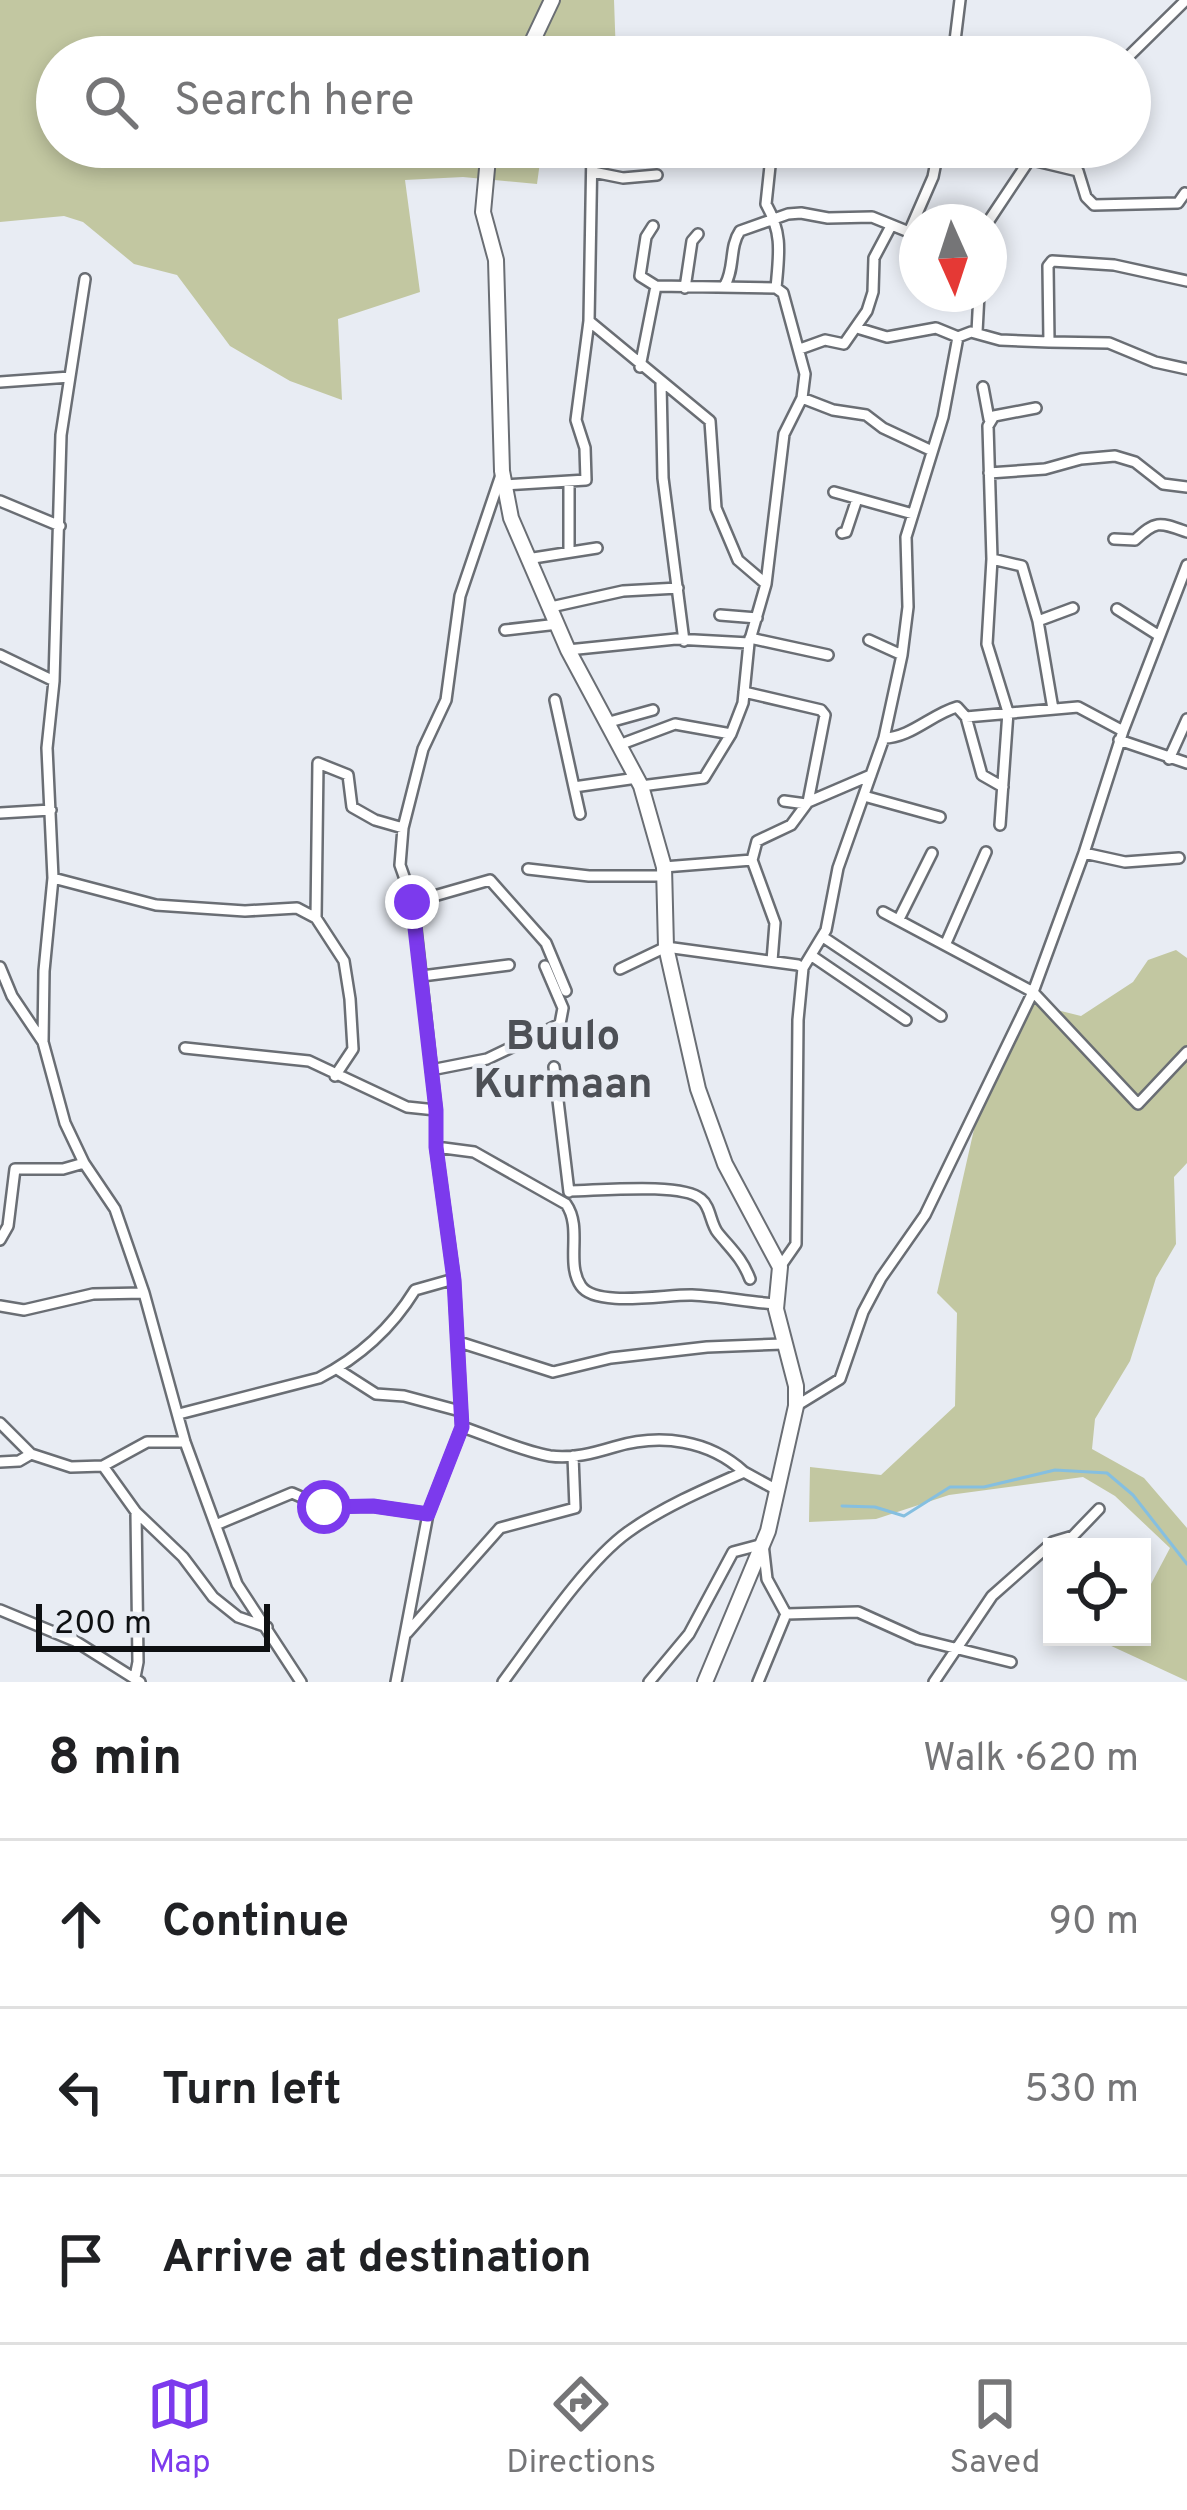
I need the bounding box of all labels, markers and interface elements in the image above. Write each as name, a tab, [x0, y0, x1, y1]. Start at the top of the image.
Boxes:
search box	[36, 36, 1151, 168]
icon: search	[78, 69, 144, 135]
text: Search here	[174, 74, 414, 131]
north arrow	[899, 204, 1007, 312]
route end	[385, 875, 439, 929]
district label: Buulo Kurmaan	[473, 1012, 653, 1113]
route start	[297, 1480, 351, 1534]
map controls	[1043, 1538, 1151, 1646]
button: locate	[1043, 1538, 1151, 1646]
scale bar	[36, 1598, 270, 1651]
text: 200 m	[54, 1604, 152, 1646]
text: 8 min	[48, 1728, 182, 1793]
text: Walk · 620 m	[923, 1736, 1139, 1785]
icon: ahead	[48, 1891, 114, 1957]
text: Continue	[162, 1895, 349, 1952]
text: 90 m	[1049, 1899, 1139, 1948]
icon: left	[48, 2059, 114, 2125]
text: Turn left	[162, 2063, 341, 2120]
text: 530 m	[1024, 2067, 1139, 2116]
icon: arrive	[48, 2227, 114, 2293]
text: Arrive at destination	[162, 2231, 592, 2288]
tab: Map	[147, 2371, 213, 2485]
tab: Directions	[506, 2371, 656, 2485]
tab: Saved	[950, 2371, 1040, 2485]

